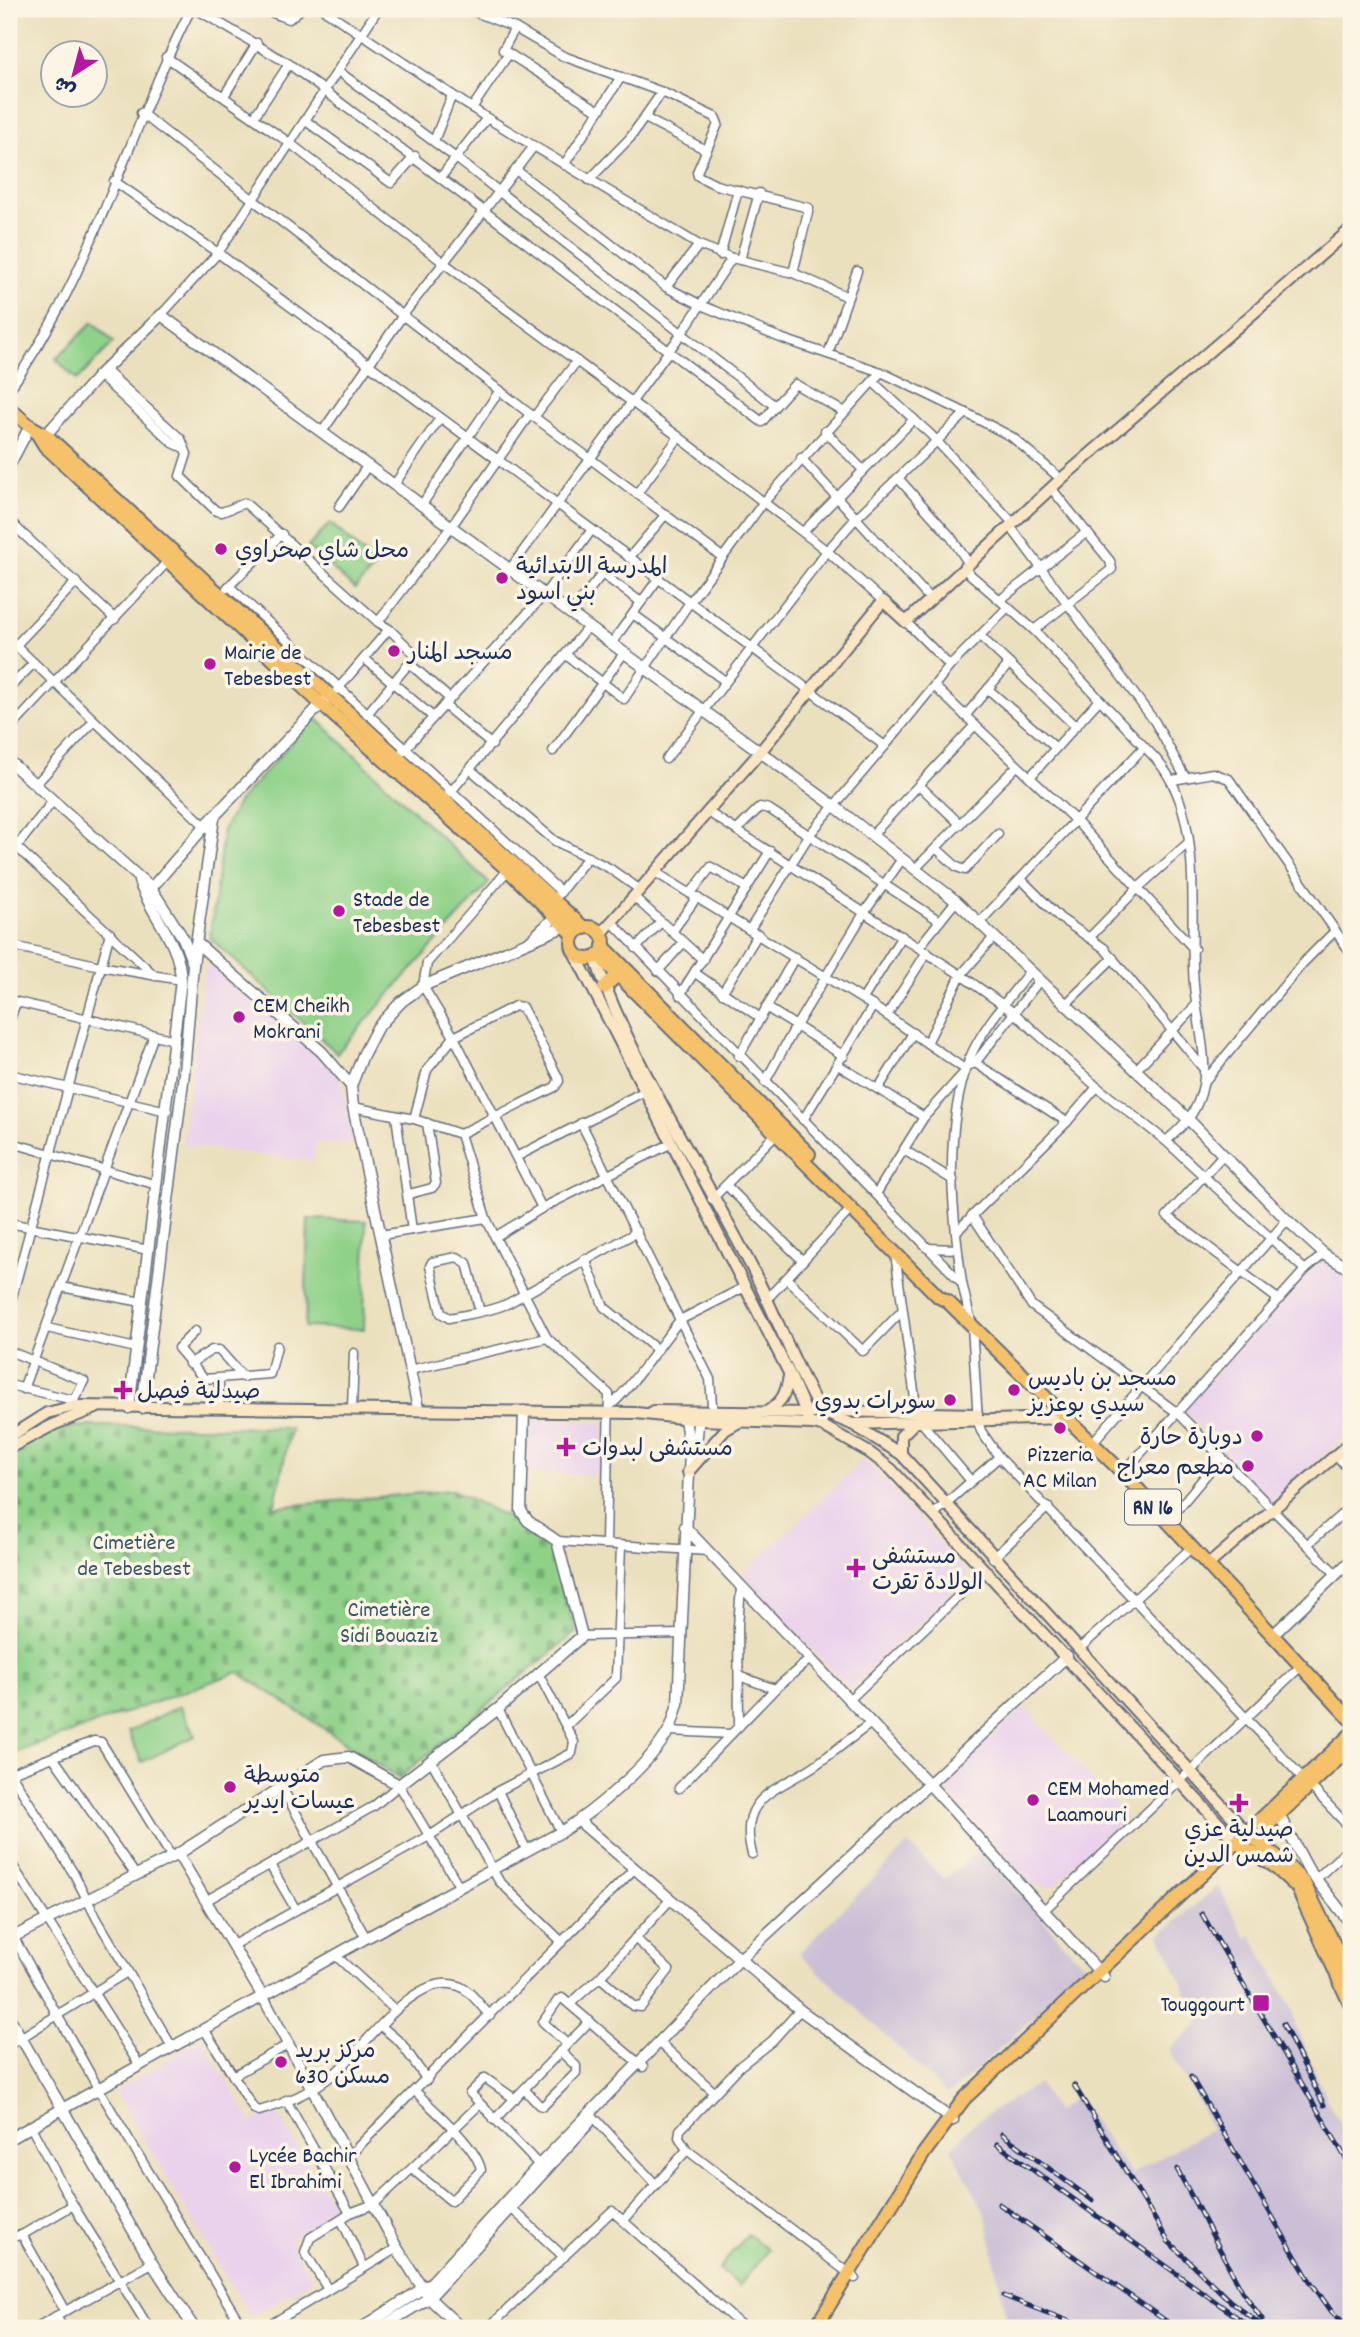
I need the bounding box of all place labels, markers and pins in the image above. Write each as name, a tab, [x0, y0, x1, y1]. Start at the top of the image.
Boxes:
place label: محل شاي صحراوي	[235, 536, 409, 569]
marker: محل شاي صحراوي	[213, 541, 229, 557]
place label: المدرسة الابتدائية بني اسود	[516, 552, 667, 612]
marker: المدرسة الابتدائية بني اسود	[494, 570, 510, 586]
place label: Mairie de Tebesbest	[224, 638, 311, 697]
place label: مسجد المنار	[406, 638, 513, 671]
marker: مسجد المنار	[386, 643, 402, 659]
marker: Mairie de Tebesbest	[202, 656, 218, 672]
place label: Stade de Tebesbest	[353, 885, 440, 944]
marker: Stade de Tebesbest	[331, 903, 347, 919]
place label: CEM Cheikh Mokrani	[253, 991, 350, 1050]
marker: CEM Cheikh Mokrani	[231, 1009, 247, 1025]
place label: مسجد بن باديس سيدي بوعزيز	[1026, 1364, 1177, 1423]
place label: صيدلية فيصل	[137, 1377, 260, 1410]
marker: صيدلية فيصل	[115, 1382, 131, 1398]
marker: مسجد بن باديس سيدي بوعزيز	[1006, 1382, 1022, 1398]
place label: سوبرات بدوي	[814, 1387, 936, 1420]
marker: سوبرات بدوي	[942, 1392, 958, 1408]
marker: Pizzeria AC Milan	[1052, 1420, 1068, 1436]
place label: دوبارة حارة	[1140, 1423, 1243, 1456]
marker: دوبارة حارة	[1249, 1428, 1265, 1444]
place label: مستشفى لبدوات	[582, 1434, 733, 1467]
marker: مستشفى لبدوات	[556, 1437, 576, 1457]
place label: Pizzeria AC Milan	[1023, 1440, 1097, 1499]
place label: مطعم معراج	[1117, 1453, 1234, 1486]
marker: مطعم معراج	[1240, 1458, 1256, 1474]
place label: مستشفى الولادة تقرت	[872, 1542, 983, 1601]
marker: مستشفى الولادة تقرت	[846, 1558, 866, 1578]
place label: متوسطة عيسات ايدير	[242, 1761, 355, 1820]
place label: CEM Mohamed Laamouri	[1047, 1774, 1169, 1833]
marker: متوسطة عيسات ايدير	[222, 1779, 238, 1795]
marker: CEM Mohamed Laamouri	[1025, 1792, 1041, 1808]
marker: صيدلية عزي شمس الدين	[1231, 1795, 1247, 1811]
place label: صيدلية عزي شمس الدين	[1184, 1815, 1294, 1874]
place label: Touggourt	[1160, 1990, 1245, 2023]
marker: Touggourt	[1251, 1993, 1271, 2013]
place label: مركز بريد 630 مسكن	[295, 2036, 390, 2095]
marker: مركز بريد 630 مسكن	[273, 2054, 289, 2070]
place label: Lycée Bachir El Ibrahimi	[249, 2141, 357, 2200]
marker: Lycée Bachir El Ibrahimi	[227, 2159, 243, 2175]

